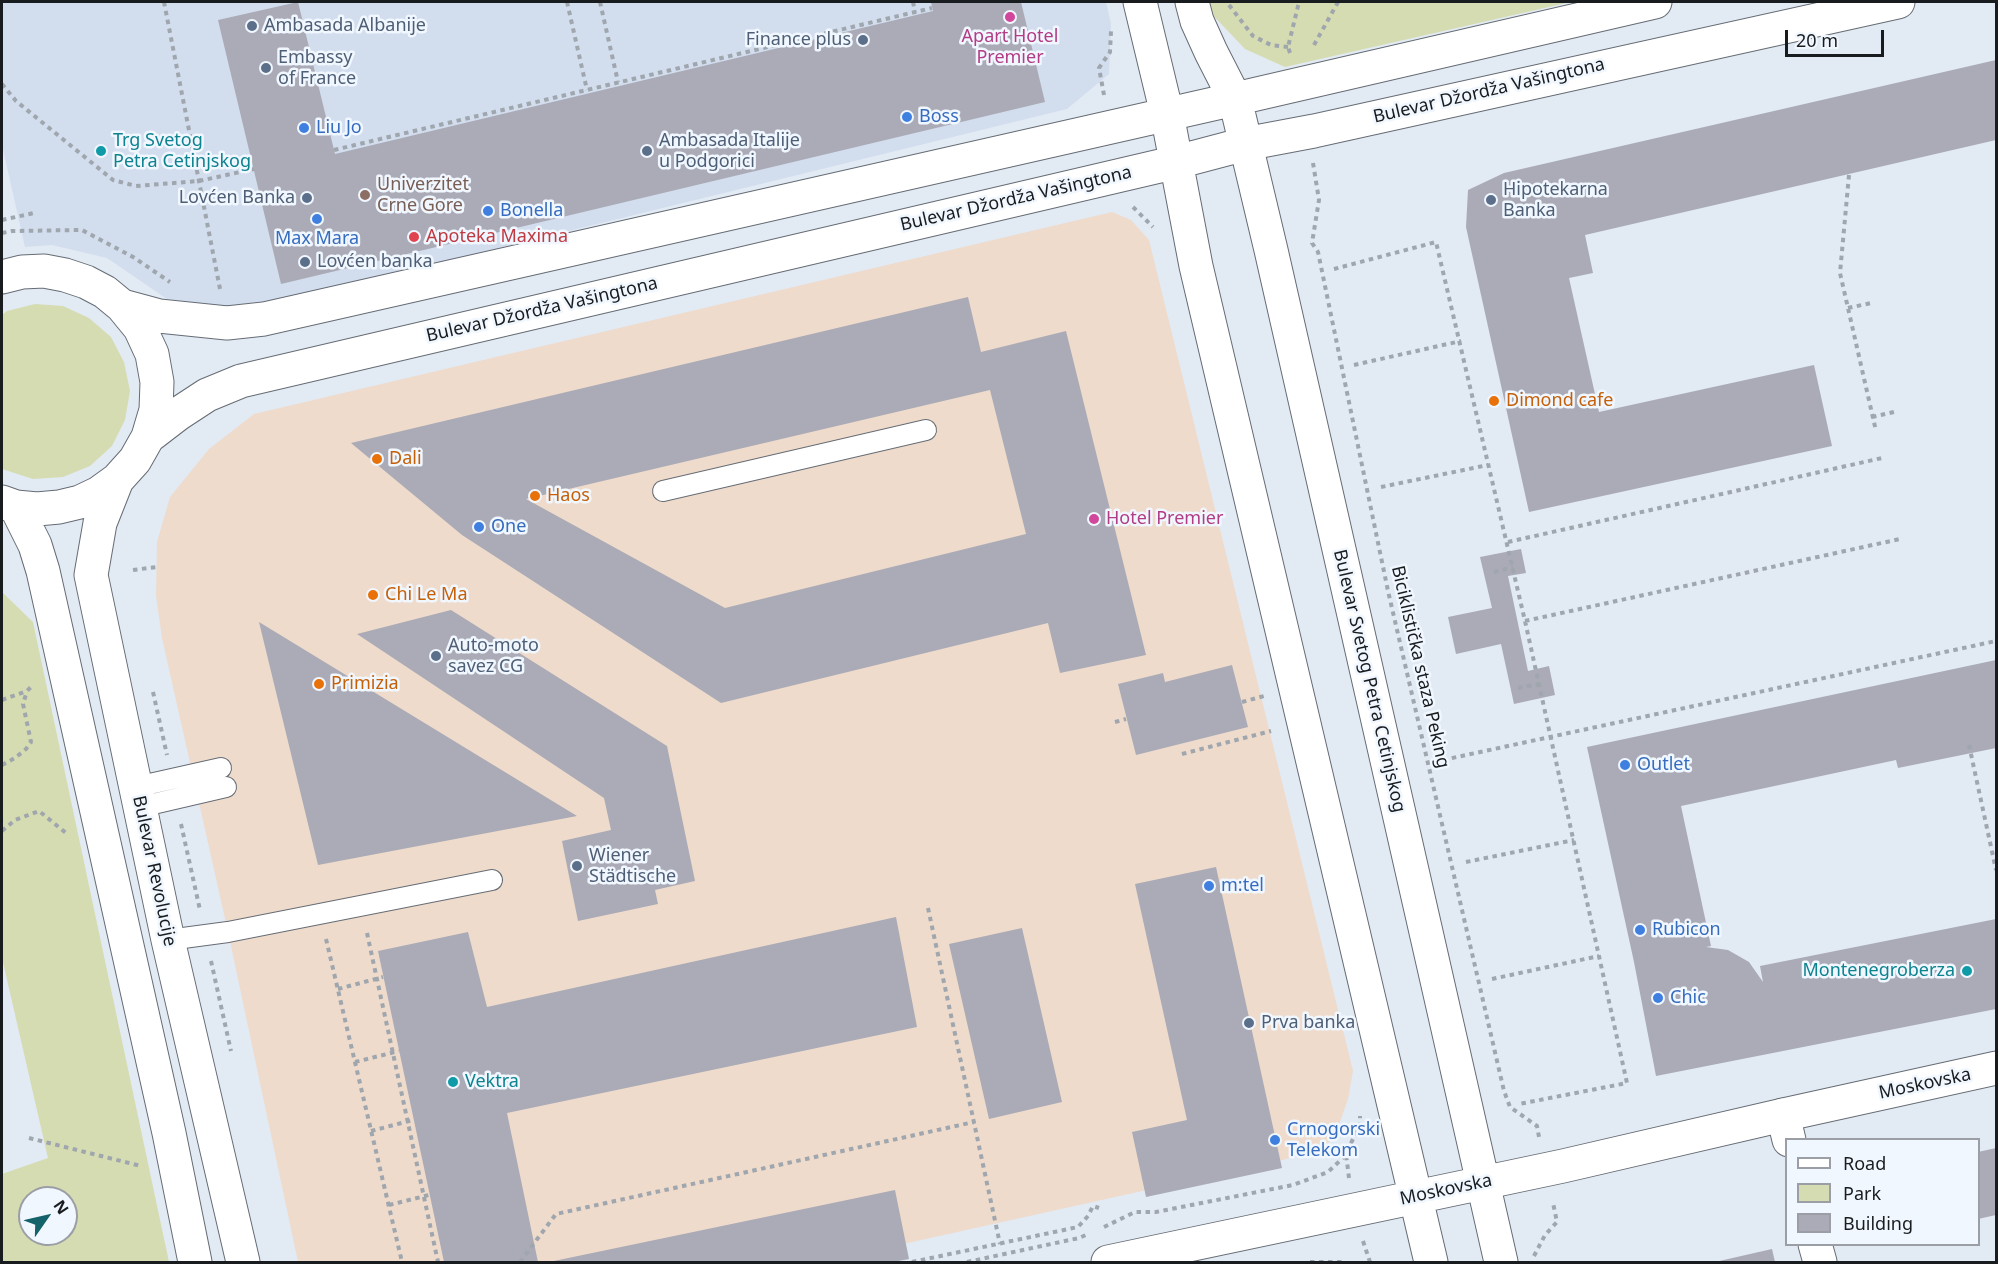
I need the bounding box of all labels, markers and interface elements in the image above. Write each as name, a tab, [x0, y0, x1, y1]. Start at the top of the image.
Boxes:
marker: Apart Hotel Premier	[1003, 10, 1017, 24]
place label: Ambasada Albanije	[264, 15, 426, 37]
scale bar	[1788, 18, 1887, 56]
marker: Ambasada Albanije	[245, 19, 259, 33]
place label: Apart Hotel Premier	[962, 26, 1058, 68]
text: 20 m	[1796, 28, 1838, 52]
place label: Finance plus	[746, 29, 851, 51]
marker: Finance plus	[856, 33, 870, 47]
place label: Embassy of France	[278, 47, 356, 90]
street label: Bulevar Džordža Vašingtona	[1371, 54, 1607, 128]
marker: Embassy of France	[259, 61, 273, 75]
place label: Boss	[919, 106, 959, 128]
marker: Boss	[900, 110, 914, 124]
place label: Liu Jo	[316, 117, 362, 139]
marker: Liu Jo	[297, 121, 311, 135]
place label: Trg Svetog Petra Cetinjskog	[113, 130, 251, 172]
place label: Ambasada Italije u Podgorici	[659, 130, 800, 172]
marker: Trg Svetog Petra Cetinjskog	[94, 144, 108, 158]
marker: Ambasada Italije u Podgorici	[640, 144, 654, 158]
street label: Bulevar Džordža Vašingtona	[898, 162, 1134, 236]
place label: Univerzitet Crne Gore	[377, 174, 469, 216]
place label: Hipotekarna Banka	[1503, 179, 1608, 222]
place label: Lovćen Banka	[179, 187, 295, 209]
marker: Univerzitet Crne Gore	[358, 188, 372, 202]
marker: Lovćen Banka	[300, 191, 314, 205]
marker: Hipotekarna Banka	[1484, 193, 1498, 207]
place label: Bonella	[500, 200, 563, 222]
marker: Bonella	[481, 204, 495, 218]
marker: Max Mara	[310, 212, 324, 226]
place label: Apoteka Maxima	[426, 226, 568, 248]
place label: Max Mara	[275, 228, 359, 250]
marker: Apoteka Maxima	[407, 230, 421, 244]
place label: Lovćen banka	[317, 251, 433, 273]
marker: Lovćen banka	[298, 255, 312, 269]
street label: Bulevar Džordža Vašingtona	[424, 273, 660, 347]
place label: Dimond cafe	[1506, 390, 1613, 412]
marker: Dimond cafe	[1487, 394, 1501, 408]
place label: Dali	[389, 448, 422, 470]
marker: Dali	[370, 452, 384, 466]
place label: Haos	[547, 485, 590, 507]
marker: Haos	[528, 489, 542, 503]
place label: Hotel Premier	[1106, 508, 1223, 530]
marker: Hotel Premier	[1087, 512, 1101, 526]
place label: One	[491, 516, 526, 538]
marker: One	[472, 520, 486, 534]
street label: Bulevar Svetog Petra Cetinjskog	[1328, 548, 1410, 814]
street label: Biciklistička staza Peking	[1386, 564, 1454, 770]
place label: Chi Le Ma	[385, 584, 468, 606]
marker: Chi Le Ma	[366, 588, 380, 602]
place label: Auto-moto savez CG	[448, 635, 539, 678]
marker: Auto-moto savez CG	[429, 649, 443, 663]
place label: Primizia	[331, 673, 399, 695]
marker: Primizia	[312, 677, 326, 691]
place label: Outlet	[1637, 754, 1690, 776]
marker: Outlet	[1618, 758, 1632, 772]
street label: Bulevar Revolucije	[127, 794, 181, 948]
place label: Wiener Städtische	[589, 845, 676, 888]
marker: Wiener Städtische	[570, 859, 584, 873]
place label: m:tel	[1221, 875, 1264, 897]
marker: m:tel	[1202, 879, 1216, 893]
place label: Rubicon	[1652, 919, 1721, 941]
marker: Rubicon	[1633, 923, 1647, 937]
place label: Montenegroberza	[1802, 960, 1955, 982]
marker: Montenegroberza	[1960, 964, 1974, 978]
place label: Chic	[1670, 987, 1706, 1009]
marker: Chic	[1651, 991, 1665, 1005]
place label: Prva banka	[1261, 1012, 1355, 1034]
marker: Prva banka	[1242, 1016, 1256, 1030]
street label: Moskovska	[1877, 1064, 1973, 1104]
place label: Vektra	[465, 1071, 519, 1093]
marker: Vektra	[446, 1075, 460, 1089]
place label: Crnogorski Telekom	[1287, 1119, 1380, 1162]
marker: Crnogorski Telekom	[1268, 1133, 1282, 1147]
legend	[1785, 1138, 1980, 1246]
text: Road	[1843, 1151, 1886, 1175]
street label: Moskovska	[1398, 1170, 1494, 1210]
text: Park	[1843, 1181, 1881, 1205]
north arrow	[18, 1186, 78, 1246]
text: N	[49, 1196, 74, 1219]
text: Building	[1843, 1211, 1913, 1235]

